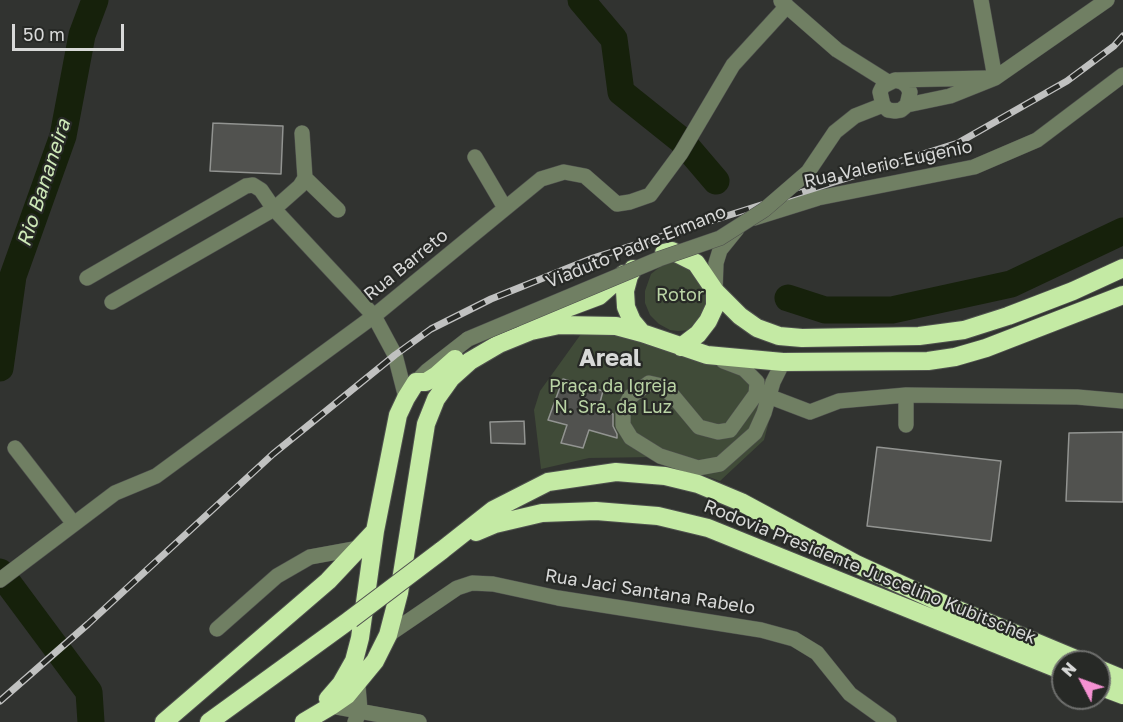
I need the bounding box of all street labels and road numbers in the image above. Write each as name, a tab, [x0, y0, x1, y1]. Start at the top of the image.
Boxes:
street label: Rua Valerio Eugenio	[802, 136, 974, 192]
street label: Viaduto Padre Ermano	[543, 201, 729, 293]
street label: Rua Barreto	[360, 225, 452, 305]
street label: Rodovia Presidente Juscelino Kubitschek	[701, 495, 1039, 649]
street label: Rua Jaci Santana Rabelo	[543, 565, 757, 619]

